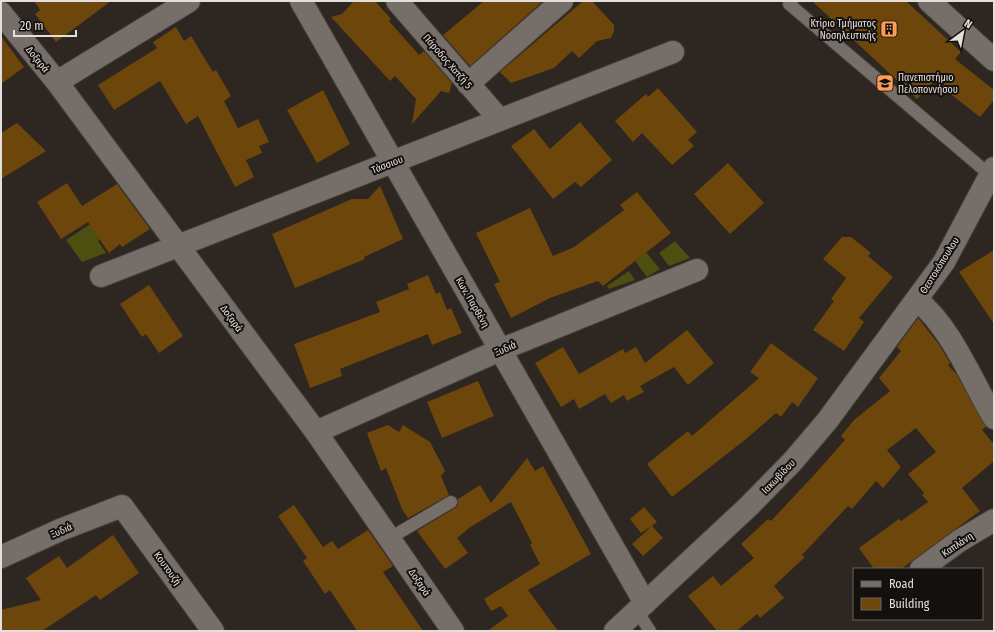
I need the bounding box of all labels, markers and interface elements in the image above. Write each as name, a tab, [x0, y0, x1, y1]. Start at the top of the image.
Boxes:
scale bar	[14, 12, 76, 38]
north arrow	[943, 12, 983, 52]
place label: Κτίριο Τμήματος Νοσηλευτικής	[811, 17, 877, 42]
text: N	[962, 17, 974, 31]
text: 20 m	[20, 19, 44, 33]
building icon: Κτίριο Τμήματος Νοσηλευτικής	[879, 19, 899, 39]
street label: Πάροδος Χατζή 5	[420, 31, 475, 92]
street label: Δοξαρά	[23, 43, 52, 75]
place label: Πανεπιστήμιο Πελοποννήσου	[898, 72, 958, 96]
school or university icon: Πανεπιστήμιο Πελοποννήσου	[875, 73, 895, 93]
street label: Τάσσιου	[370, 153, 405, 176]
street label: Θεοτοκόπουλου	[917, 235, 962, 296]
street label: Κων. Παρθένη	[453, 275, 492, 330]
street label: Δοξαρά	[217, 302, 246, 334]
street label: Ξυδιά	[492, 338, 518, 359]
street label: Ιακωβίδου	[759, 456, 798, 496]
street label: Ξυδιά	[48, 520, 74, 541]
street label: Καπλάνη	[939, 529, 975, 560]
street label: Κουτουζή	[151, 550, 183, 588]
street label: Δοξαρά	[406, 566, 433, 598]
legend	[853, 568, 983, 620]
text: Road	[889, 577, 914, 591]
text: Building	[889, 597, 930, 611]

